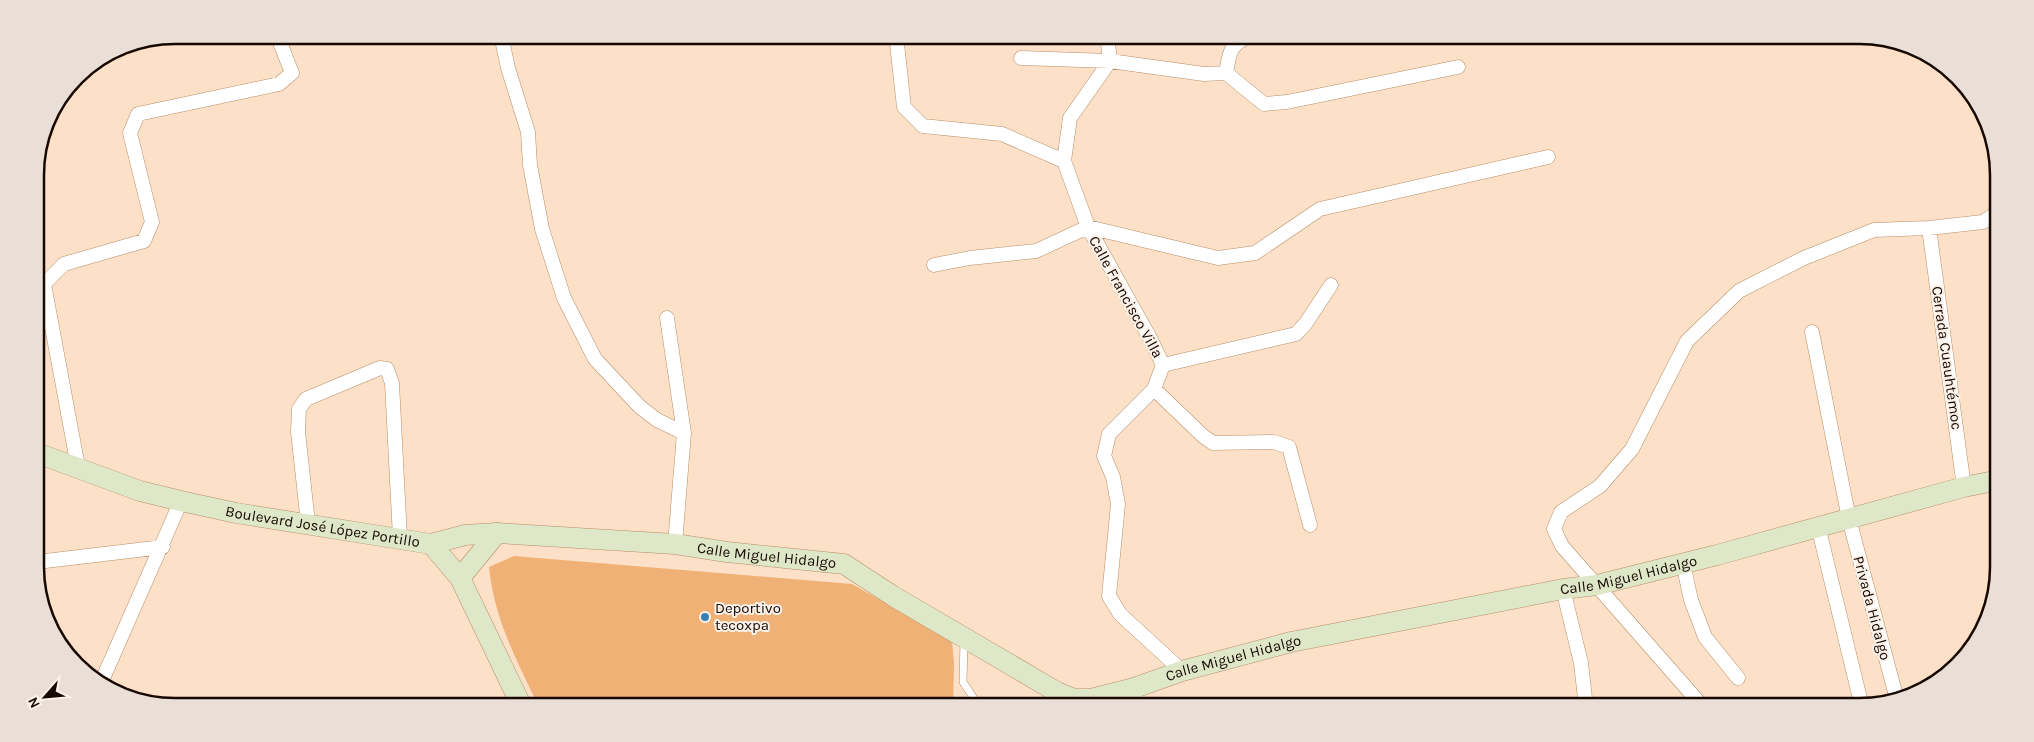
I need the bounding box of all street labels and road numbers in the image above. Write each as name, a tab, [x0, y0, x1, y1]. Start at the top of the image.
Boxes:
street label: Calle Francisco Villa	[1085, 233, 1167, 361]
street label: Cerrada Cuauhtémoc	[1928, 285, 1966, 431]
street label: Boulevard José López Portillo	[224, 502, 421, 551]
street label: Calle Miguel Hidalgo	[696, 539, 837, 572]
street label: Calle Miguel Hidalgo	[1559, 551, 1699, 598]
street label: Privada Hidalgo	[1849, 554, 1895, 662]
street label: Calle Miguel Hidalgo	[1163, 631, 1303, 685]

